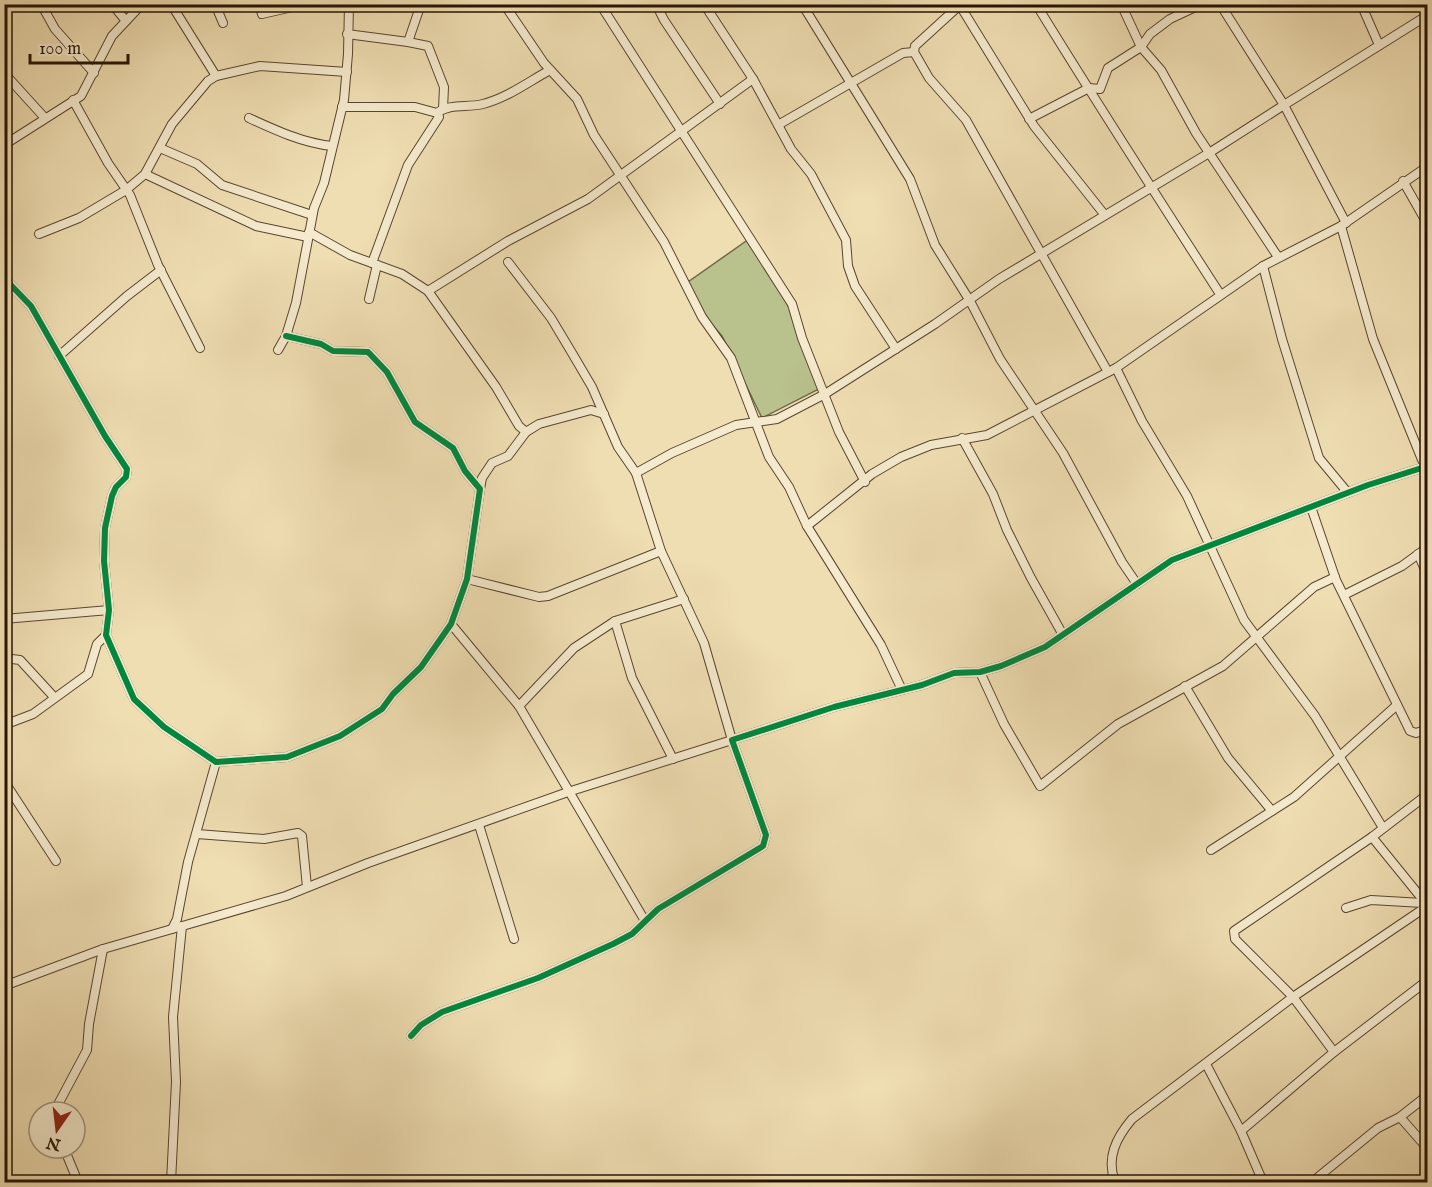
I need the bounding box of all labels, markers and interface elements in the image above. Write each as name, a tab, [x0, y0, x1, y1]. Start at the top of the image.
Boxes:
scale bar	[30, 27, 128, 65]
text: 100 m	[39, 38, 81, 61]
north arrow	[27, 1100, 87, 1160]
text: N	[45, 1131, 64, 1154]

